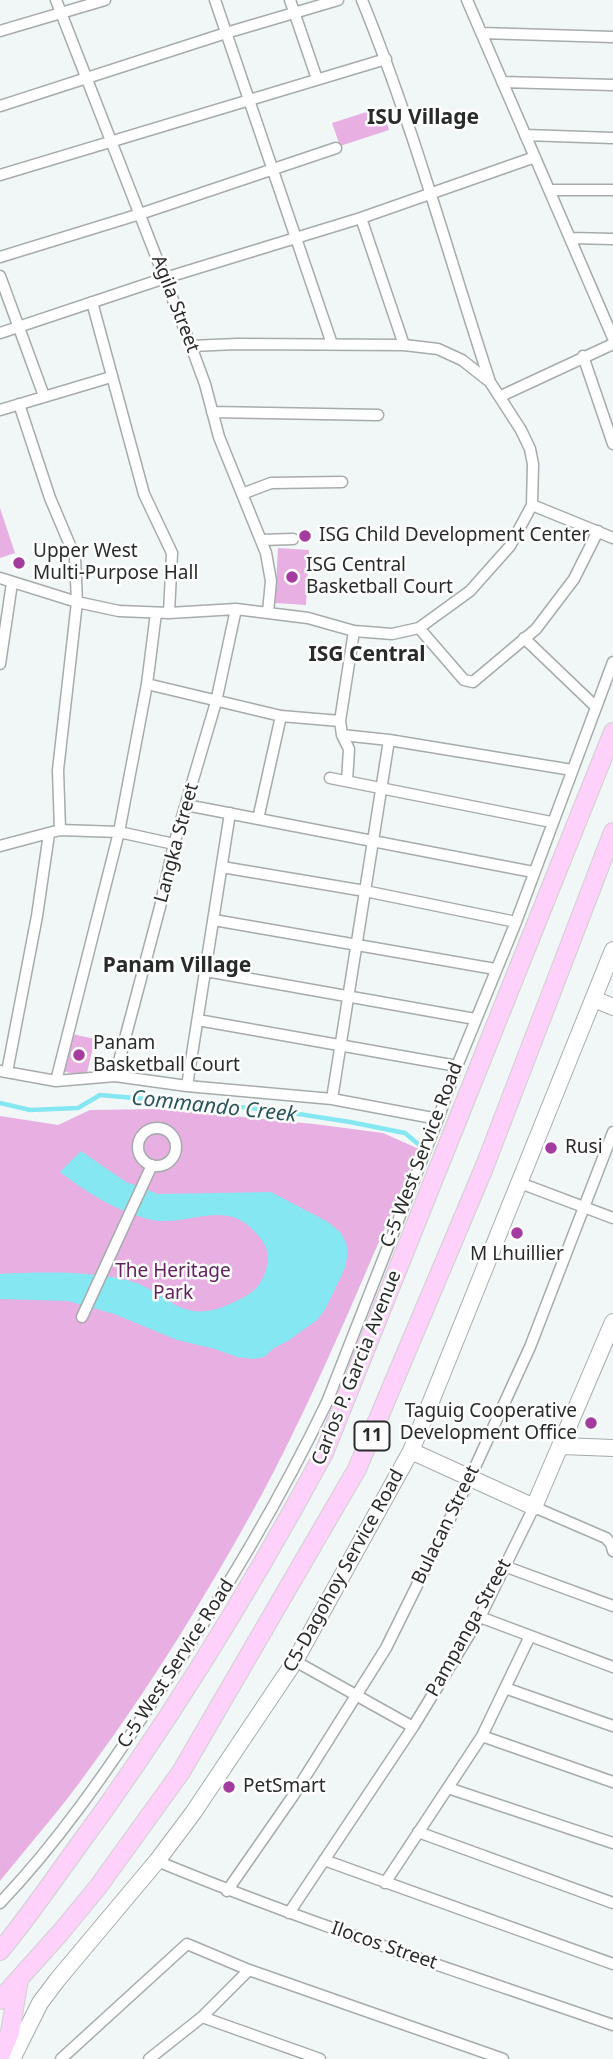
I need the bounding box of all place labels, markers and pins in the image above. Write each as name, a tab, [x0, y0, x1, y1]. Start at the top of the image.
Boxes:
place label: ISG Child Development Center	[319, 525, 589, 547]
marker: ISG Child Development Center	[297, 528, 313, 544]
place label: Upper West Multi-Purpose Hall	[33, 541, 198, 585]
marker: Upper West Multi-Purpose Hall	[11, 555, 27, 571]
place label: ISG Central Basketball Court	[306, 555, 453, 599]
marker: ISG Central Basketball Court	[284, 569, 300, 585]
place label: Panam Basketball Court	[93, 1033, 240, 1077]
marker: Panam Basketball Court	[71, 1047, 87, 1063]
place label: Rusi	[565, 1137, 603, 1159]
marker: Rusi	[543, 1140, 559, 1156]
marker: M Lhuillier	[509, 1225, 525, 1241]
place label: M Lhuillier	[470, 1244, 564, 1266]
place label: Taguig Cooperative Development Office	[400, 1401, 577, 1445]
marker: Taguig Cooperative Development Office	[583, 1415, 599, 1431]
place label: PetSmart	[243, 1776, 326, 1798]
marker: PetSmart	[221, 1779, 237, 1795]

